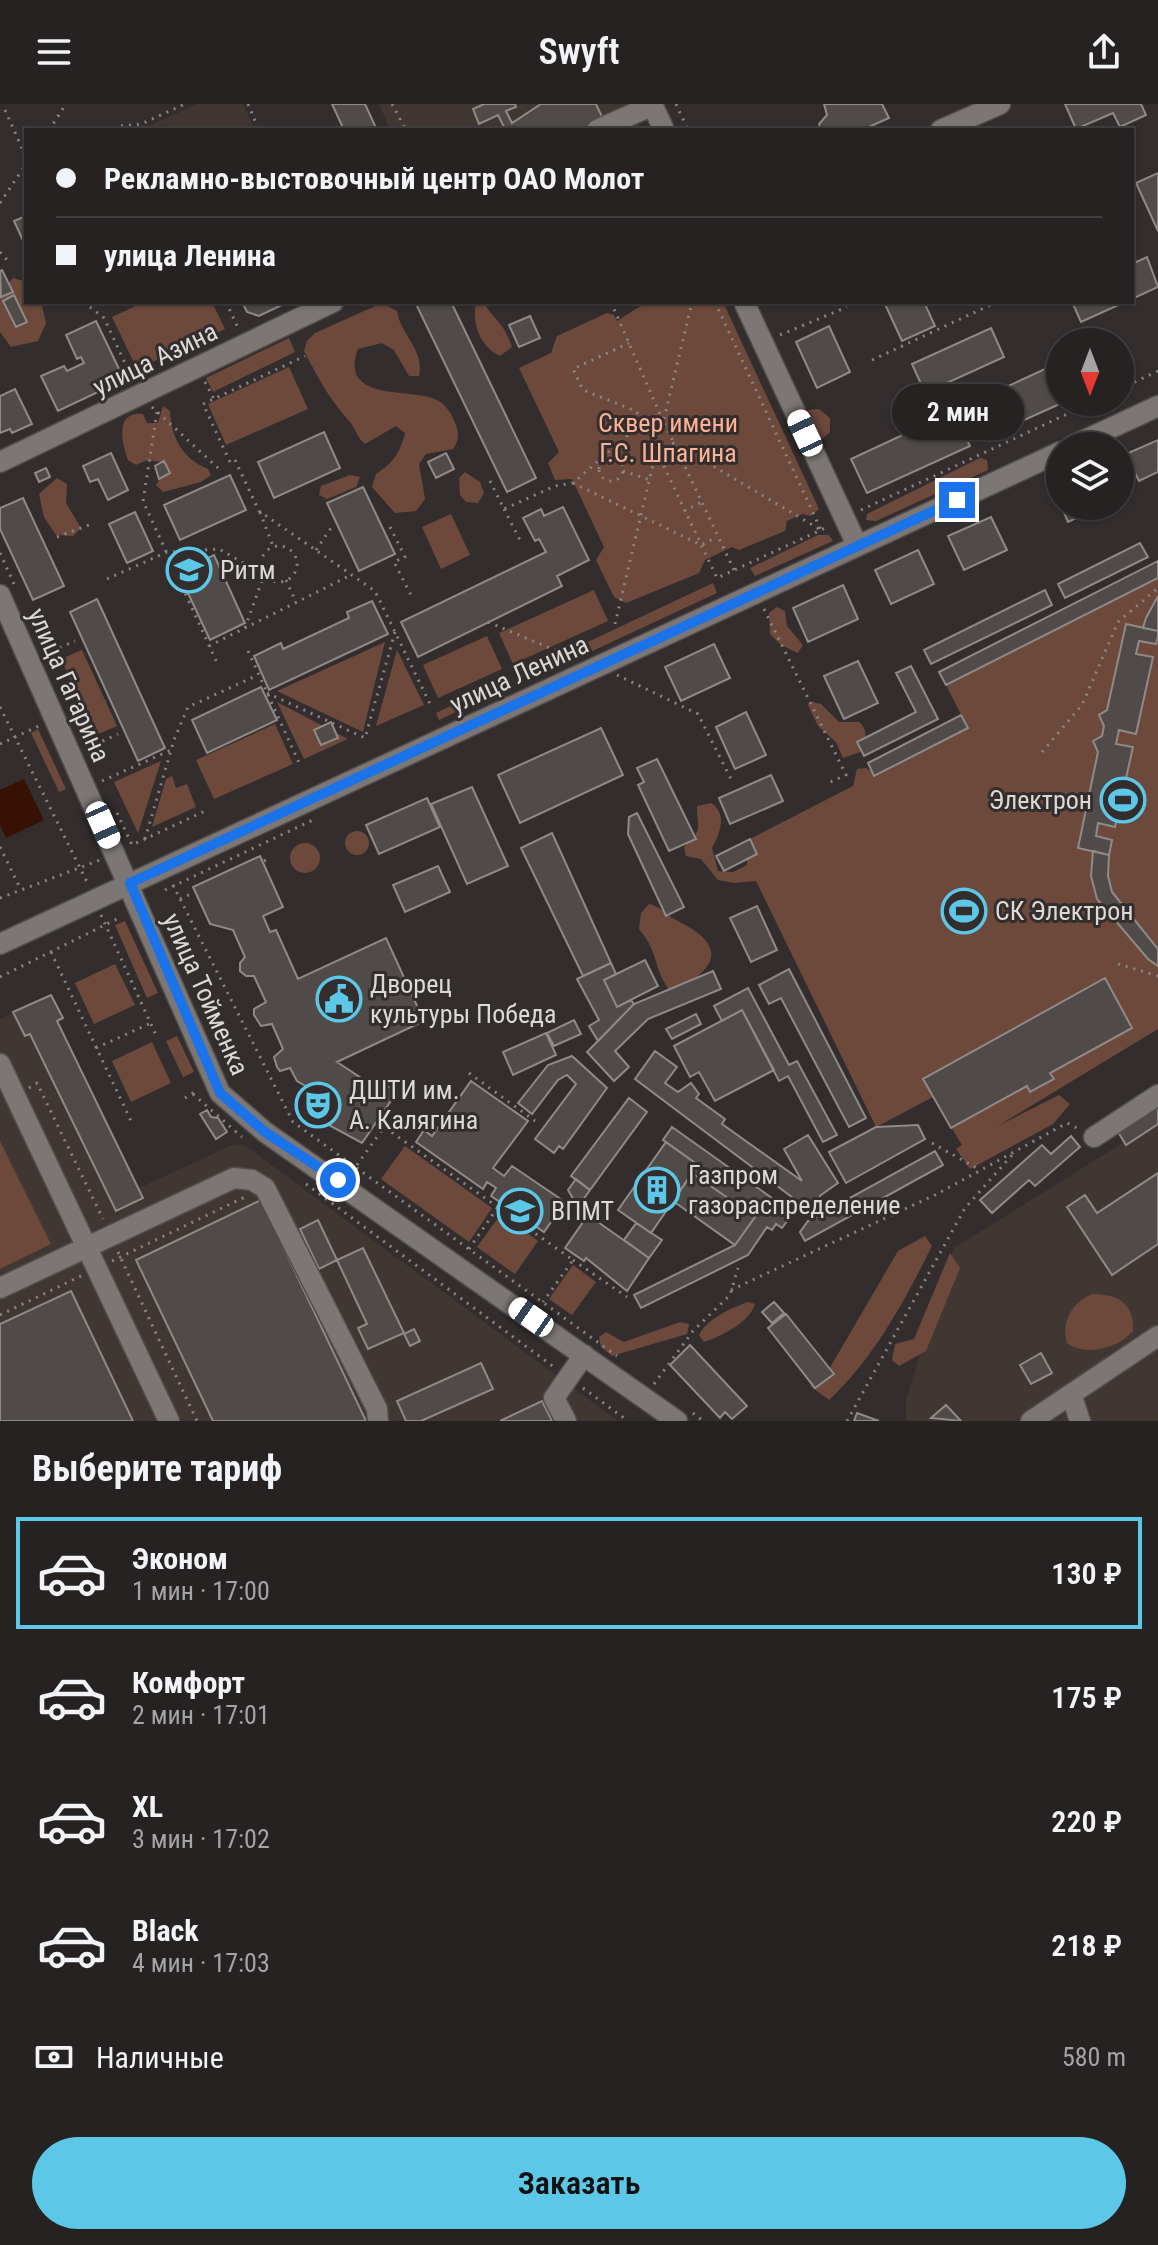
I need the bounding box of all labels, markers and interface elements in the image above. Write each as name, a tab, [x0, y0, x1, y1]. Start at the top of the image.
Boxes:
icon: menu	[32, 30, 76, 74]
icon: share	[1082, 30, 1126, 74]
text: Swyft	[539, 31, 619, 73]
text: Рекламно-выстовочный центр ОАО Молот	[104, 161, 644, 196]
text: улица Ленина	[104, 238, 276, 273]
street label: улица Азина	[88, 316, 222, 402]
north arrow	[1046, 328, 1134, 416]
map controls	[1046, 328, 1134, 520]
callout: 2 мин	[891, 384, 1023, 440]
text: 2 мин	[927, 397, 989, 427]
car	[784, 406, 826, 460]
park label: Сквер имени Г.С. Шпагина	[598, 408, 738, 468]
button: layers	[1046, 432, 1134, 520]
route end	[939, 482, 975, 518]
school or university icon: Ритм	[165, 546, 213, 594]
place label: Ритм	[220, 555, 276, 585]
street label: улица Гагарина	[22, 603, 116, 767]
street label: улица Ленина	[445, 629, 593, 719]
sports icon: Электрон	[1099, 776, 1147, 824]
place label: Электрон	[989, 785, 1092, 815]
car	[82, 798, 124, 852]
sports icon: СК Электрон	[940, 887, 988, 935]
place label: СК Электрон	[995, 896, 1133, 926]
street label: улица Тойменка	[157, 908, 255, 1080]
place label: Дворец культуры Победа	[370, 969, 557, 1029]
public building icon: Дворец культуры Победа	[315, 975, 363, 1023]
place label: ДШТИ им. А. Калягина	[349, 1075, 478, 1135]
theatre icon: ДШТИ им. А. Калягина	[294, 1081, 342, 1129]
place label: Газпром газораспределение	[688, 1160, 901, 1220]
route start	[320, 1162, 356, 1198]
building icon: Газпром газораспределение	[633, 1166, 681, 1214]
school or university icon: ВПМТ	[496, 1187, 544, 1235]
place label: ВПМТ	[551, 1196, 614, 1226]
car	[504, 1293, 558, 1341]
text: Выберите тариф	[32, 1448, 282, 1490]
icon: car	[36, 1537, 108, 1609]
text: Эконом	[132, 1541, 228, 1576]
text: 130 ₽	[1051, 1556, 1122, 1591]
text: 1 мин · 17:00	[132, 1576, 270, 1606]
icon: car	[36, 1661, 108, 1733]
text: Комфорт	[132, 1665, 245, 1700]
text: 175 ₽	[1051, 1680, 1122, 1715]
text: 2 мин · 17:01	[132, 1700, 270, 1730]
icon: car	[36, 1785, 108, 1857]
text: XL	[132, 1789, 163, 1824]
text: 220 ₽	[1051, 1804, 1122, 1839]
text: 3 мин · 17:02	[132, 1824, 270, 1854]
icon: car	[36, 1909, 108, 1981]
text: Black	[132, 1913, 199, 1948]
text: 218 ₽	[1051, 1928, 1122, 1963]
text: 4 мин · 17:03	[132, 1948, 270, 1978]
icon: cash	[32, 2035, 76, 2079]
text: Наличные	[96, 2040, 224, 2075]
text: 580 m	[1062, 2042, 1126, 2072]
button: Заказать	[32, 2137, 1126, 2229]

